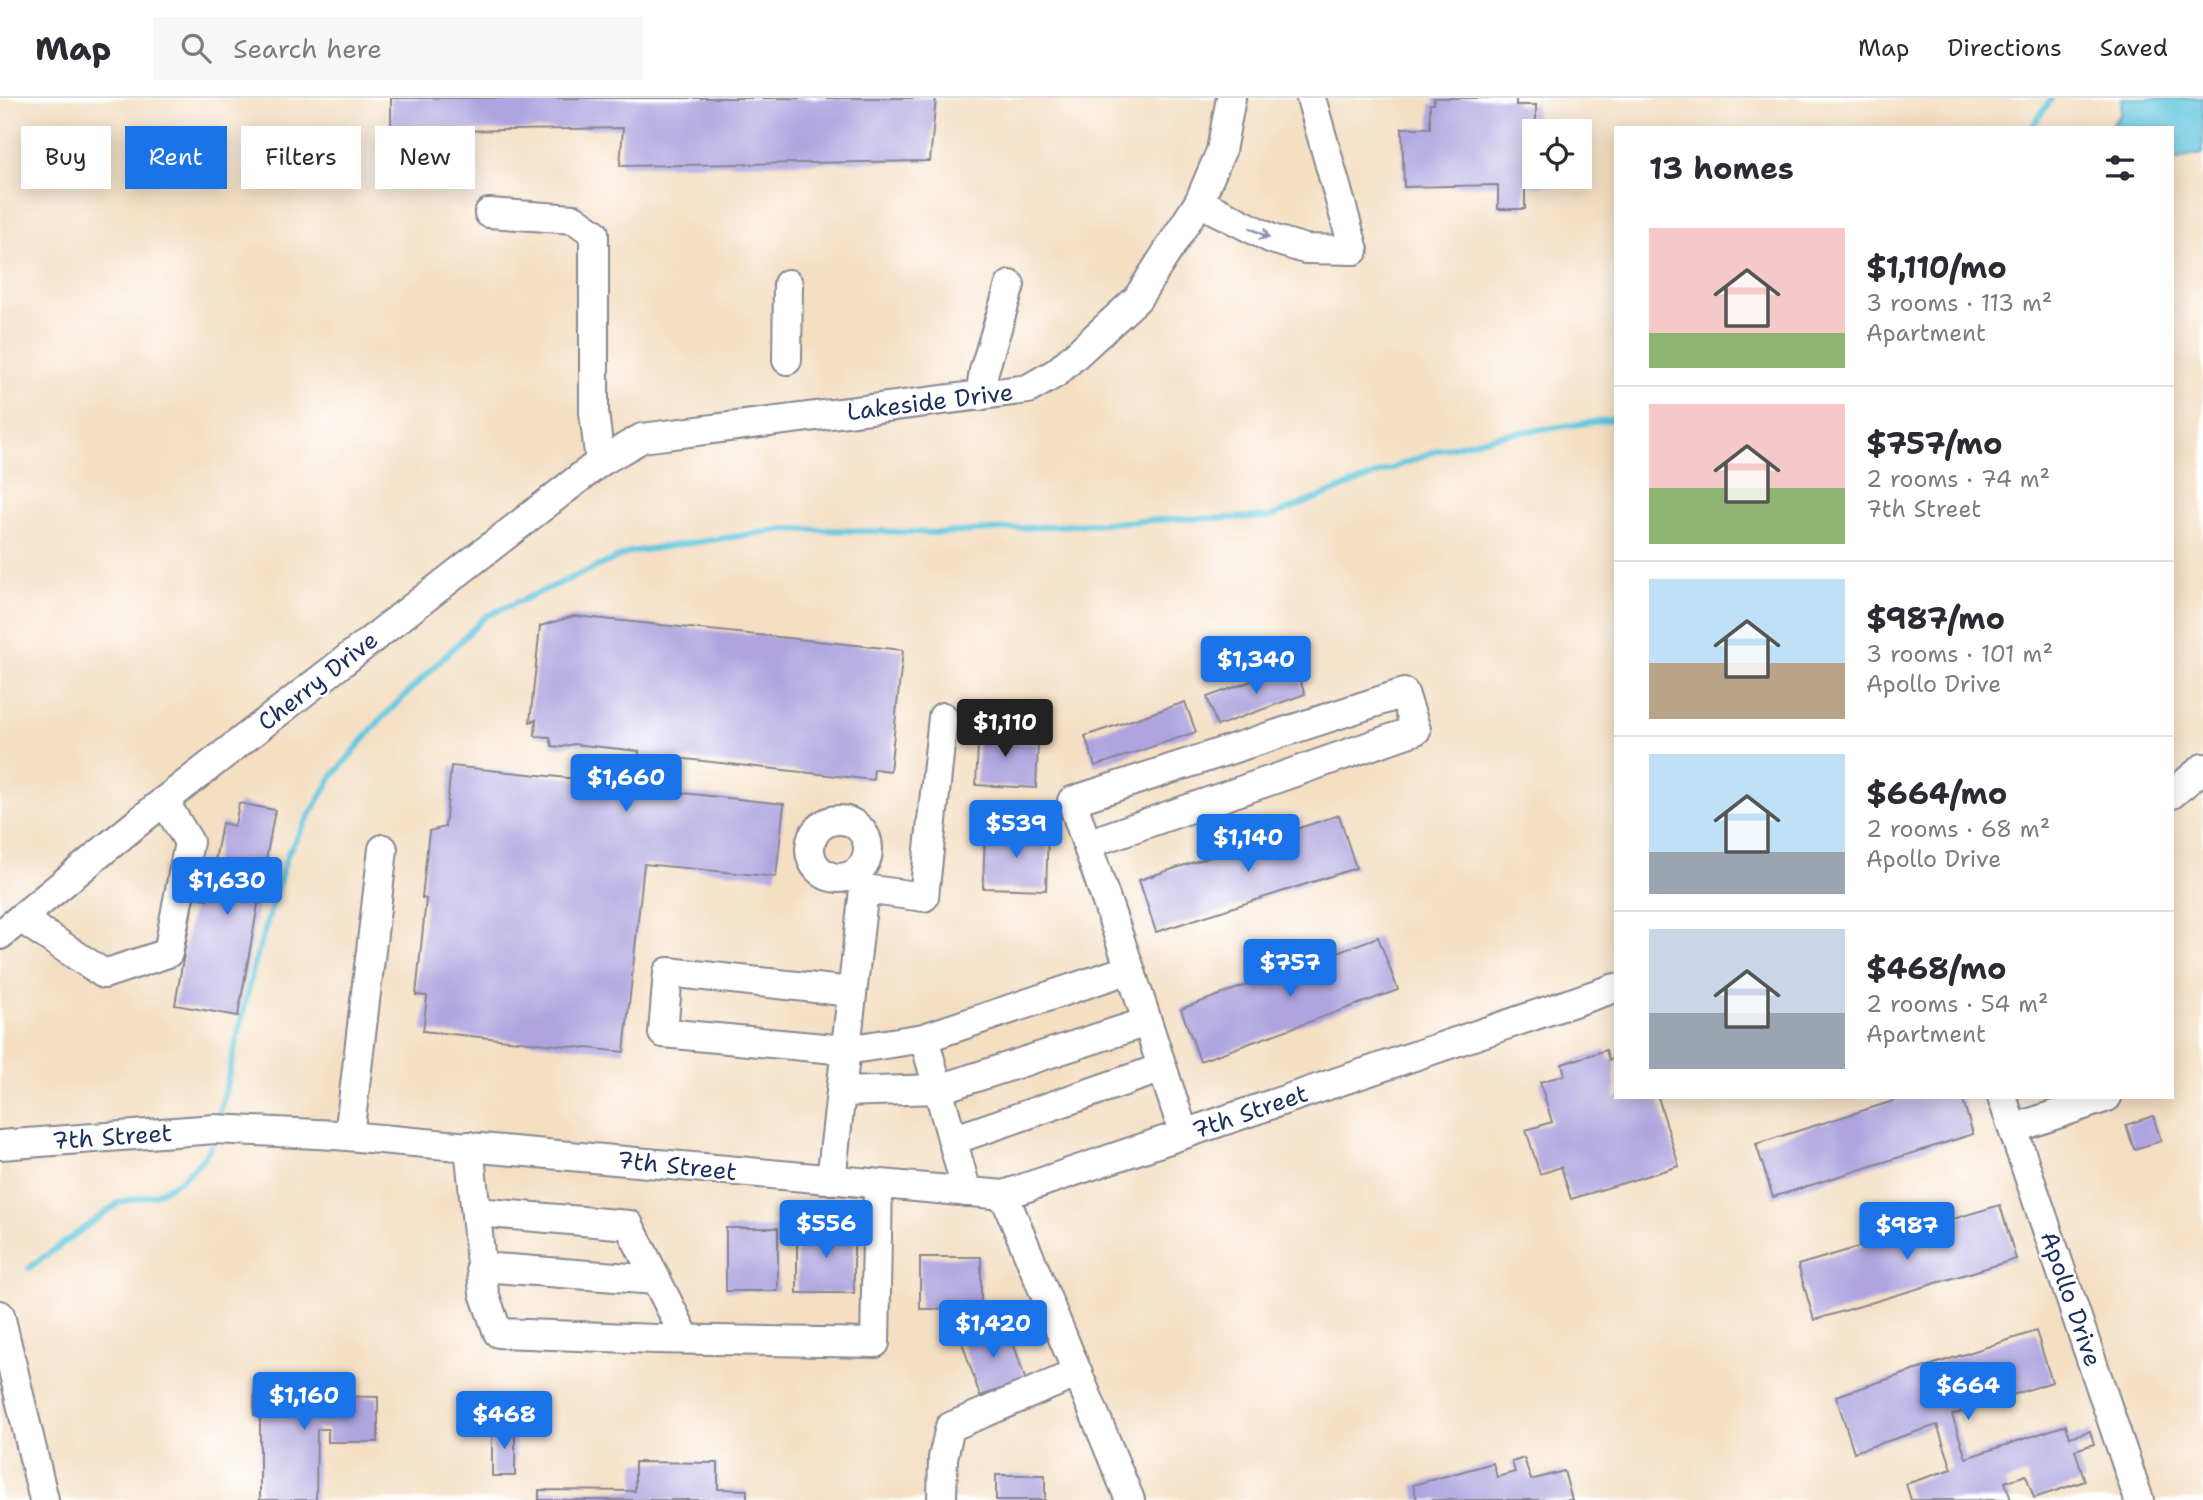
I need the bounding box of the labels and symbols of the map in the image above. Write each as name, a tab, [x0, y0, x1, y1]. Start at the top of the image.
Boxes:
one-way arrow	[1249, 226, 1270, 240]
street label: Lakeside Drive	[845, 376, 1015, 428]
street label: Cherry Drive	[251, 624, 385, 738]
pin: $1,340	[1199, 636, 1313, 696]
pin: $1,110	[948, 700, 1062, 759]
pin: $1,660	[569, 754, 683, 814]
pin: $539	[975, 800, 1057, 860]
pin: $1,140	[1191, 814, 1305, 874]
pin: $1,630	[170, 858, 284, 917]
pin: $757	[1249, 940, 1331, 999]
street label: 7th Street	[1188, 1077, 1312, 1147]
street label: 7th Street	[51, 1117, 173, 1157]
street label: 7th Street	[616, 1144, 738, 1188]
pin: $556	[785, 1200, 867, 1260]
pin: $987	[1866, 1202, 1948, 1262]
street label: Apollo Drive	[2033, 1227, 2109, 1371]
pin: $1,420	[936, 1300, 1050, 1360]
pin: $664	[1927, 1362, 2009, 1422]
pin: $1,160	[247, 1372, 361, 1432]
pin: $468	[463, 1392, 545, 1451]

